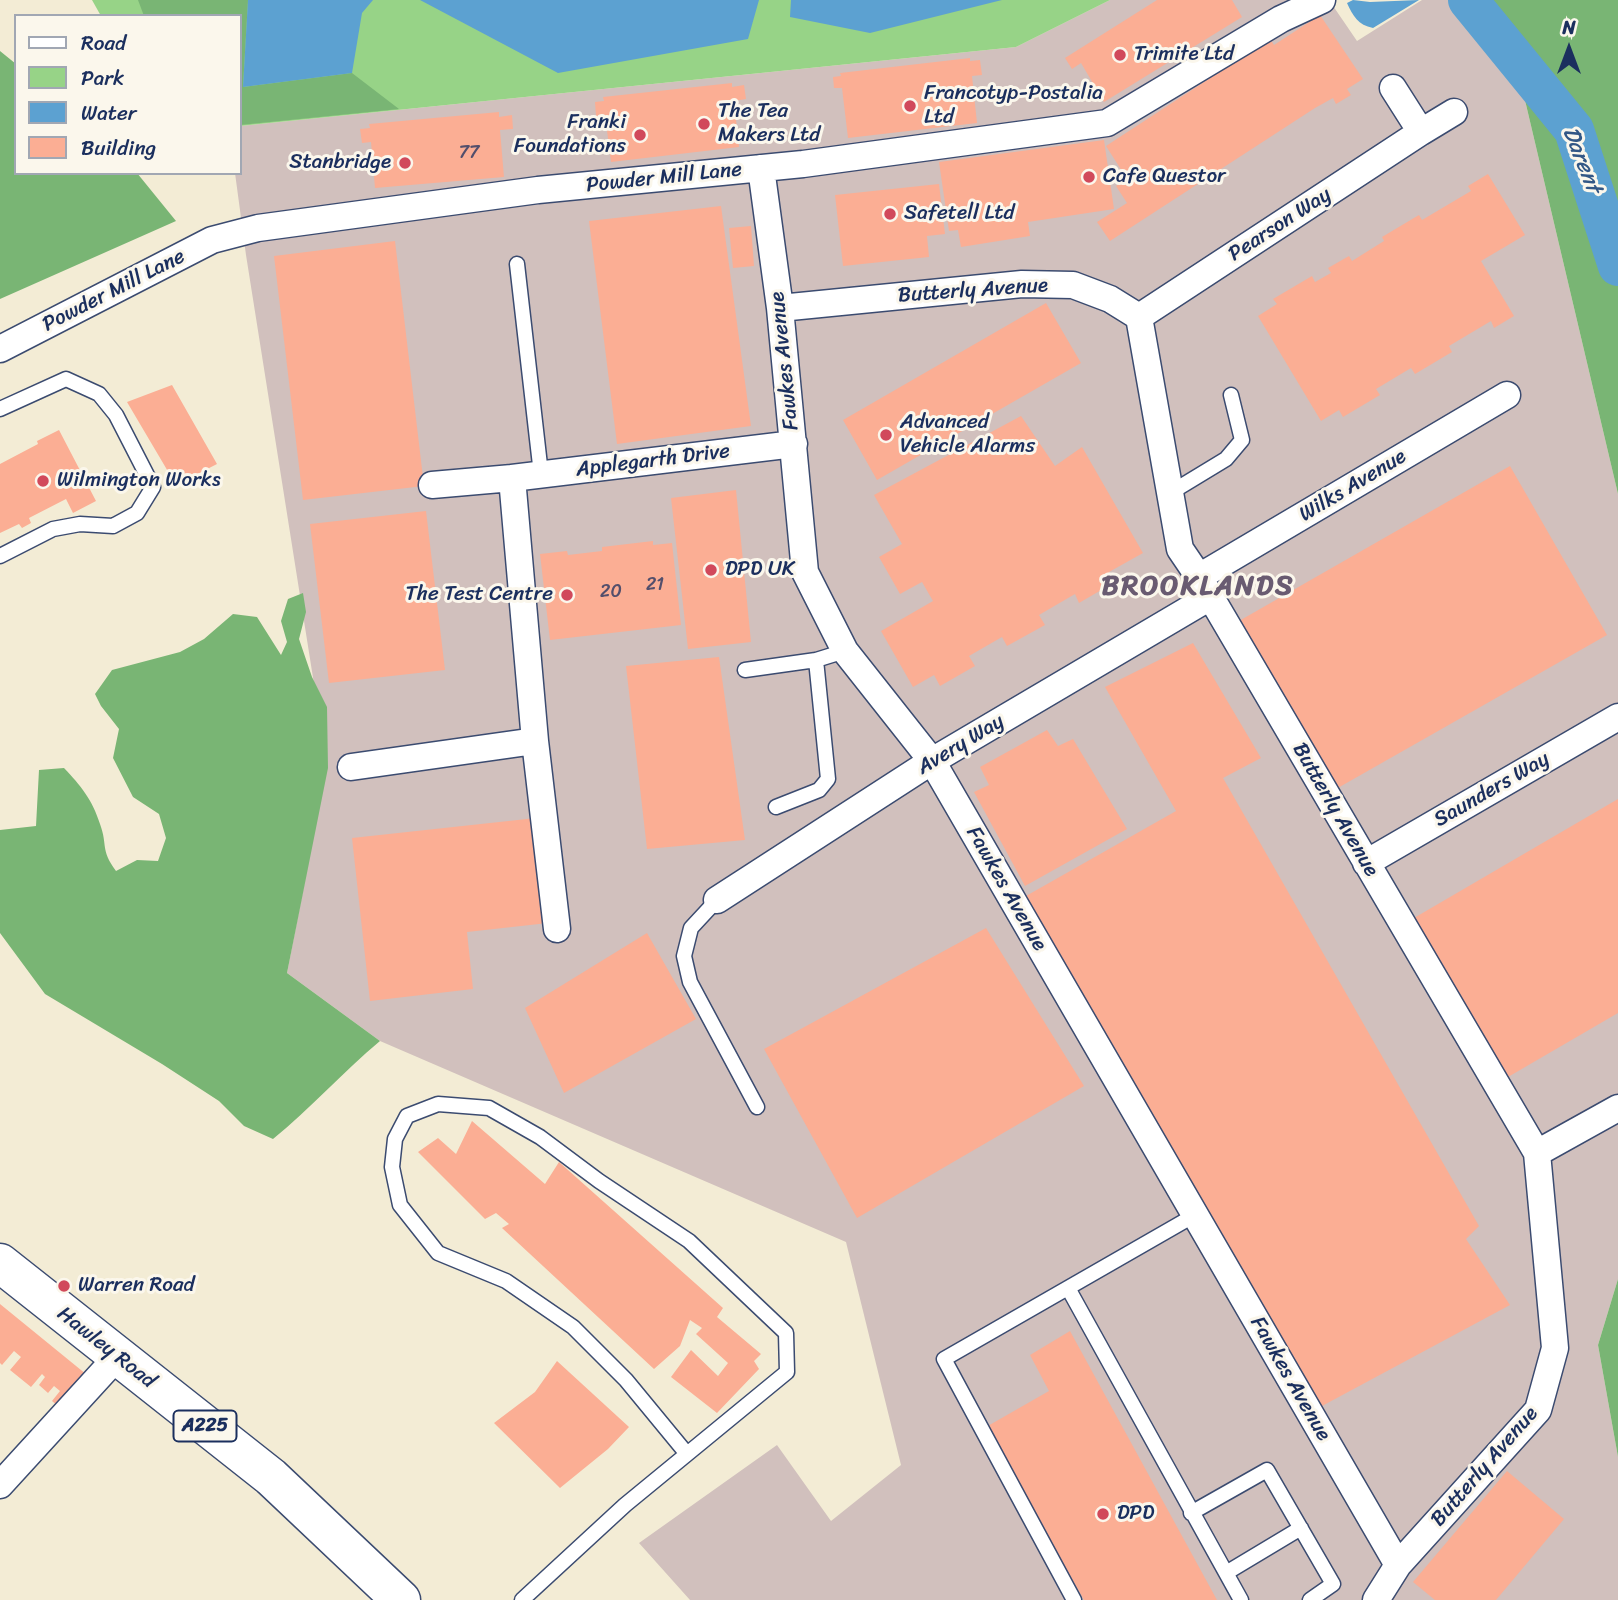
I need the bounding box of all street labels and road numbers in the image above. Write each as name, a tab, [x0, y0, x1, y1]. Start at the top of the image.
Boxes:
street label: Powder Mill Lane	[585, 157, 743, 199]
street label: Pearson Way	[1224, 183, 1336, 267]
street label: Powder Mill Lane	[39, 244, 189, 338]
street label: Butterly Avenue	[897, 273, 1049, 309]
street label: Fawkes Avenue	[765, 290, 805, 432]
street label: Applegarth Drive	[575, 439, 731, 483]
street label: Wilks Avenue	[1295, 444, 1411, 528]
street label: Avery Way	[913, 709, 1009, 781]
street label: Butterly Avenue	[1286, 739, 1384, 881]
street label: Saunders Way	[1430, 747, 1554, 833]
street label: Fawkes Avenue	[960, 822, 1052, 956]
street label: Hawley Road	[52, 1302, 160, 1394]
street label: Fawkes Avenue	[1244, 1312, 1336, 1446]
street label: Butterly Avenue	[1426, 1402, 1544, 1532]
road number: A225	[174, 1410, 236, 1442]

